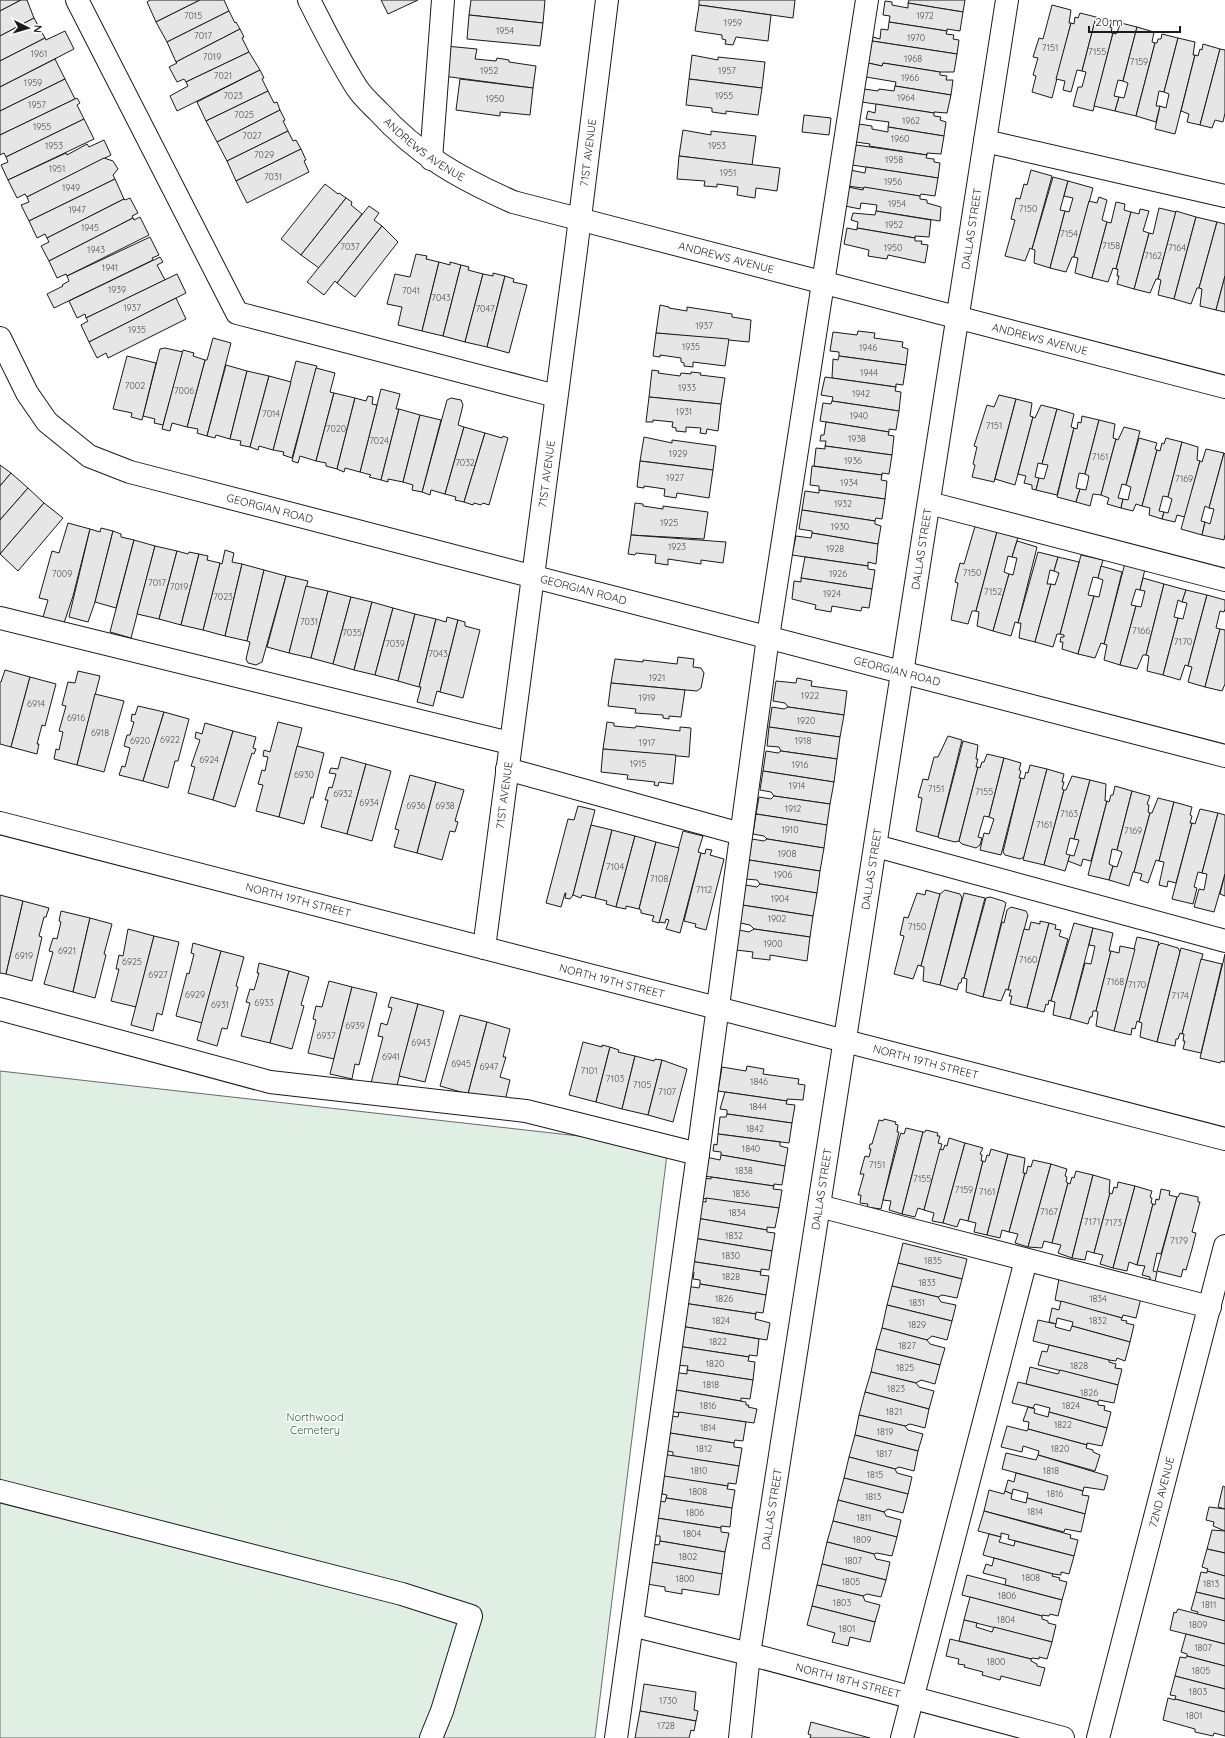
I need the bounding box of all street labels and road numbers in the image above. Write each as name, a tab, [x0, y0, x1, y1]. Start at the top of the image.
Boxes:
street label: ANDREWS AVENUE	[381, 114, 467, 184]
street label: 71ST AVENUE	[577, 118, 599, 187]
street label: DALLAS STREET	[958, 187, 985, 271]
street label: ANDREWS AVENUE	[677, 238, 776, 277]
street label: ANDREWS AVENUE	[991, 320, 1089, 358]
street label: 71ST AVENUE	[535, 440, 558, 509]
street label: GEORGIAN ROAD	[225, 490, 315, 526]
street label: DALLAS STREET	[908, 507, 935, 591]
street label: GEORGIAN ROAD	[539, 572, 628, 608]
street label: GEORGIAN ROAD	[852, 653, 942, 689]
street label: 71ST AVENUE	[493, 761, 516, 830]
street label: DALLAS STREET	[858, 827, 885, 911]
street label: NORTH 19TH STREET	[244, 880, 353, 920]
street label: NORTH 19TH STREET	[558, 961, 667, 1001]
street label: NORTH 19TH STREET	[871, 1041, 980, 1082]
street label: DALLAS STREET	[808, 1147, 835, 1231]
street label: 72ND AVENUE	[1146, 1455, 1177, 1529]
street label: DALLAS STREET	[758, 1467, 785, 1551]
street label: NORTH 18TH STREET	[794, 1660, 902, 1701]

